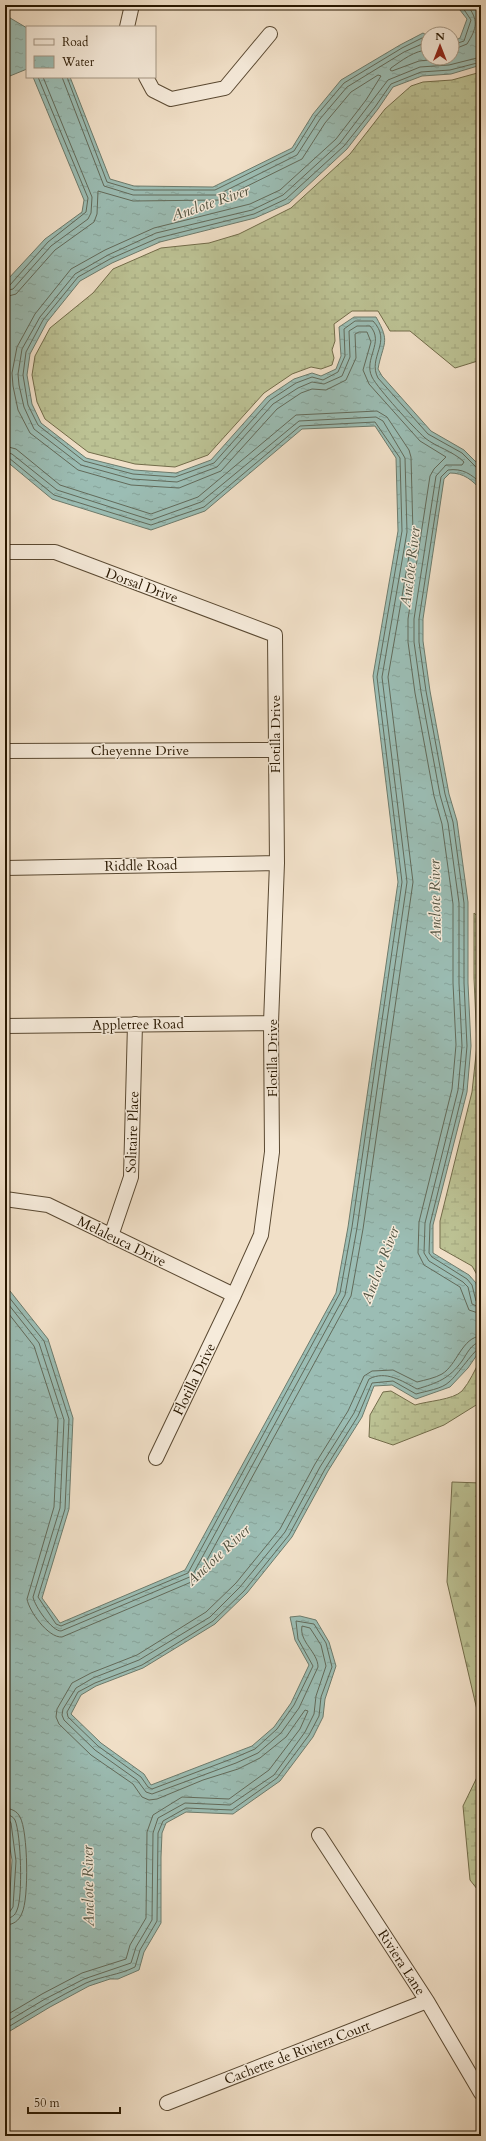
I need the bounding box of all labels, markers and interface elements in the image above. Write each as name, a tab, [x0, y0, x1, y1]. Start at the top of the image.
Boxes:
legend	[26, 26, 156, 78]
north arrow	[420, 26, 460, 66]
text: N	[435, 29, 445, 44]
text: Road	[62, 34, 89, 50]
text: Water	[61, 54, 95, 70]
water label: Anclote River	[167, 180, 253, 226]
water label: Anclote River	[395, 524, 425, 610]
street label: Dorsal Drive	[103, 564, 181, 607]
street label: Flotilla Drive	[266, 695, 285, 773]
street label: Cheyenne Drive	[91, 741, 189, 760]
street label: Riddle Road	[104, 855, 178, 876]
water label: Anclote River	[424, 858, 446, 942]
street label: Appletree Road	[92, 1014, 184, 1035]
street label: Flotilla Drive	[263, 1019, 282, 1097]
street label: Solitaire Place	[122, 1091, 143, 1174]
street label: Melaleuca Drive	[74, 1212, 169, 1271]
water label: Anclote River	[356, 1222, 404, 1308]
street label: Flotilla Drive	[169, 1340, 220, 1419]
water label: Anclote River	[181, 1519, 255, 1591]
water label: Anclote River	[77, 1844, 99, 1928]
street label: Riviera Lane	[373, 1926, 430, 1999]
street label: Cachette de Riviera Court	[221, 2016, 374, 2089]
scale bar	[28, 2089, 120, 2115]
text: 50 m	[34, 2095, 61, 2111]

